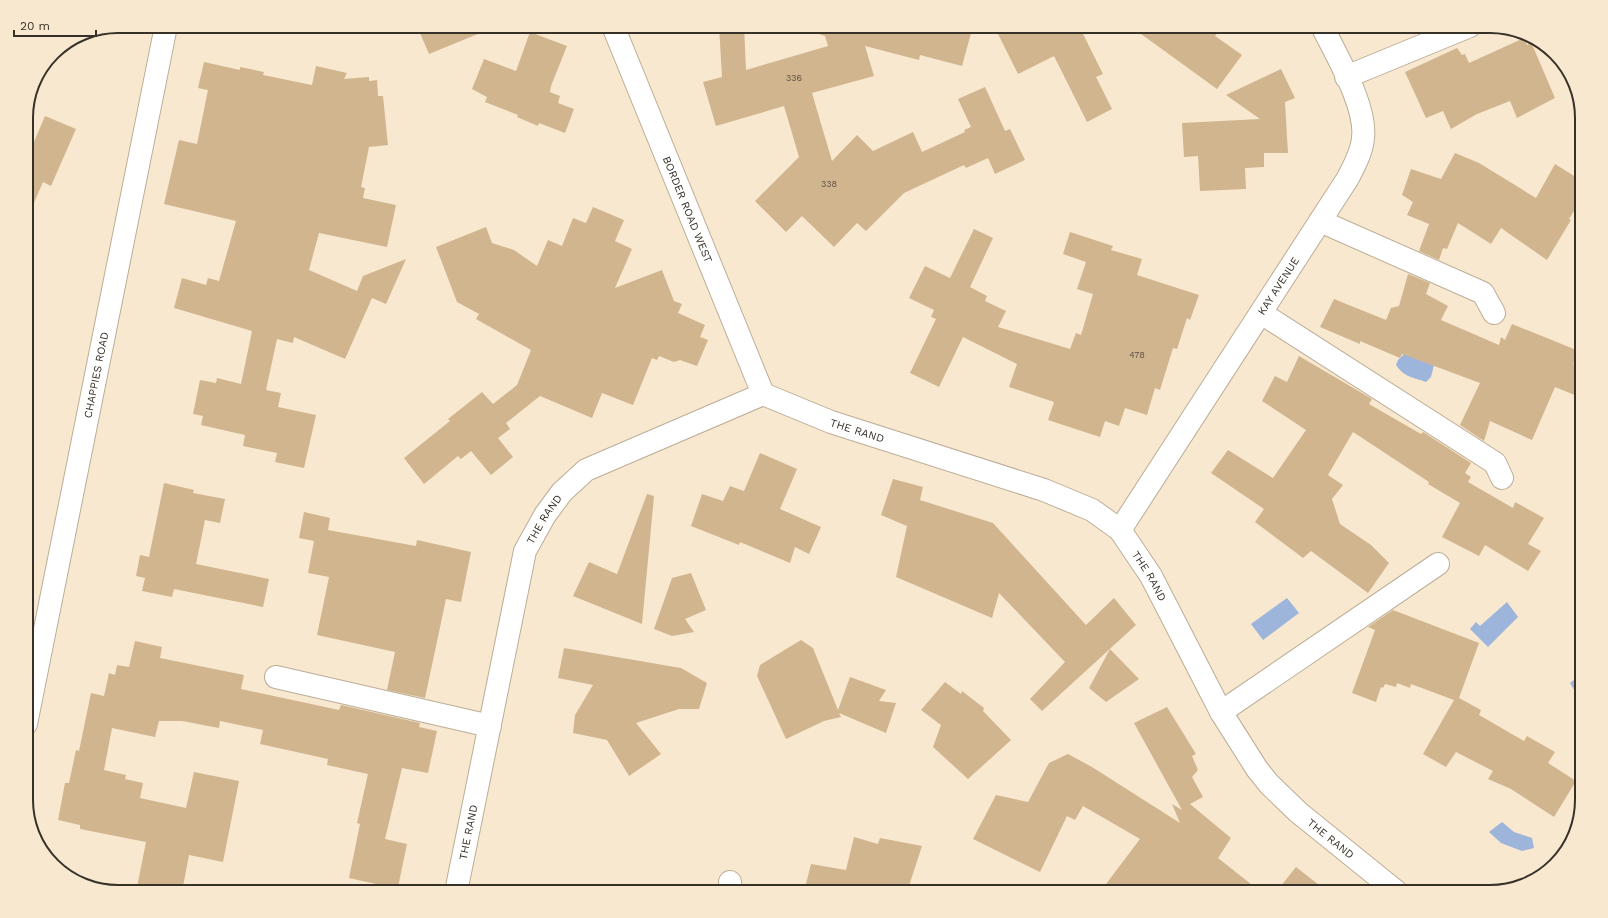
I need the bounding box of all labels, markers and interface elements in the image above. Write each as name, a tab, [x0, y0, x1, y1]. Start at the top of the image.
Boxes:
scale bar	[14, 12, 96, 38]
text: 20 m	[20, 19, 50, 33]
house number: 336	[786, 73, 802, 83]
street label: BORDER ROAD WEST	[660, 154, 715, 265]
house number: 338	[821, 179, 837, 189]
street label: KAY AVENUE	[1255, 254, 1302, 317]
street label: CHAPPIES ROAD	[81, 331, 111, 419]
house number: 478	[1129, 350, 1145, 360]
street label: THE RAND	[829, 416, 886, 445]
street label: THE RAND	[524, 492, 565, 546]
street label: THE RAND	[1129, 548, 1169, 603]
street label: THE RAND	[456, 803, 480, 861]
street label: THE RAND	[1305, 816, 1357, 861]

